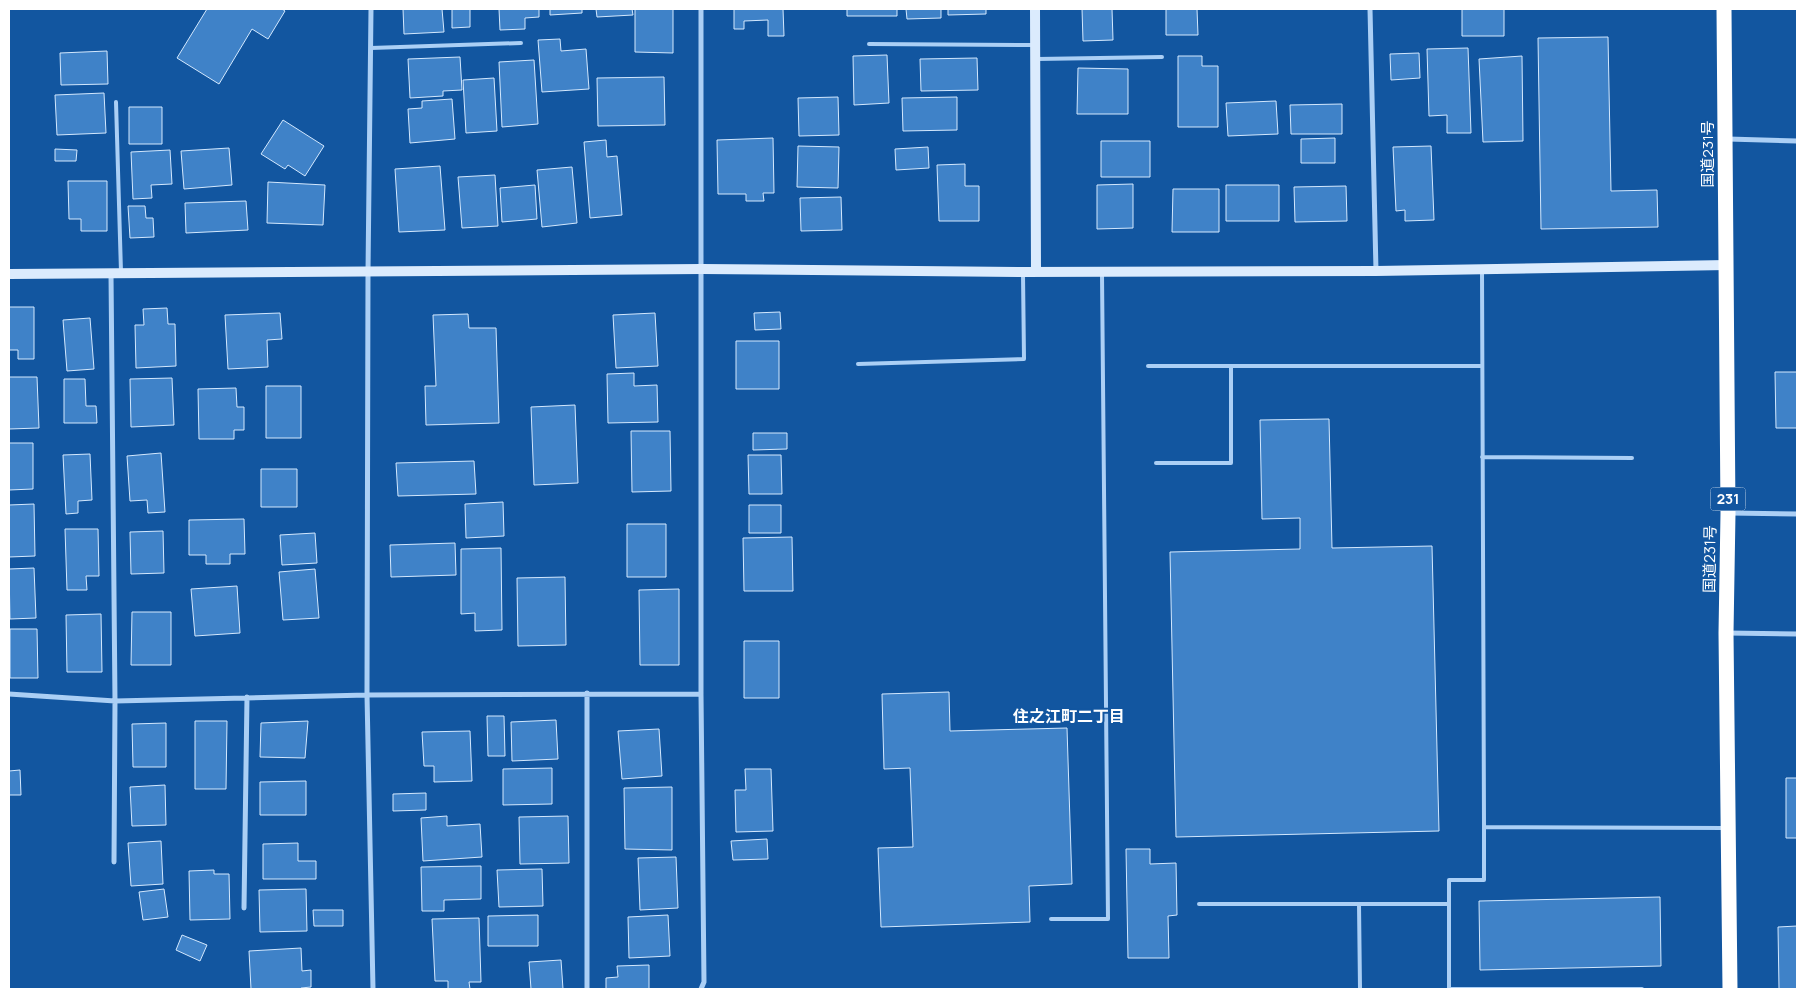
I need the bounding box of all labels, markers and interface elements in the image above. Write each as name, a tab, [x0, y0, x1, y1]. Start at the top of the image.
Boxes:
street label: 国道231号	[1697, 120, 1718, 188]
road number: 231	[1710, 488, 1746, 510]
street label: 国道231号	[1698, 525, 1721, 593]
district label: 住之江町二丁目	[1012, 705, 1125, 727]

